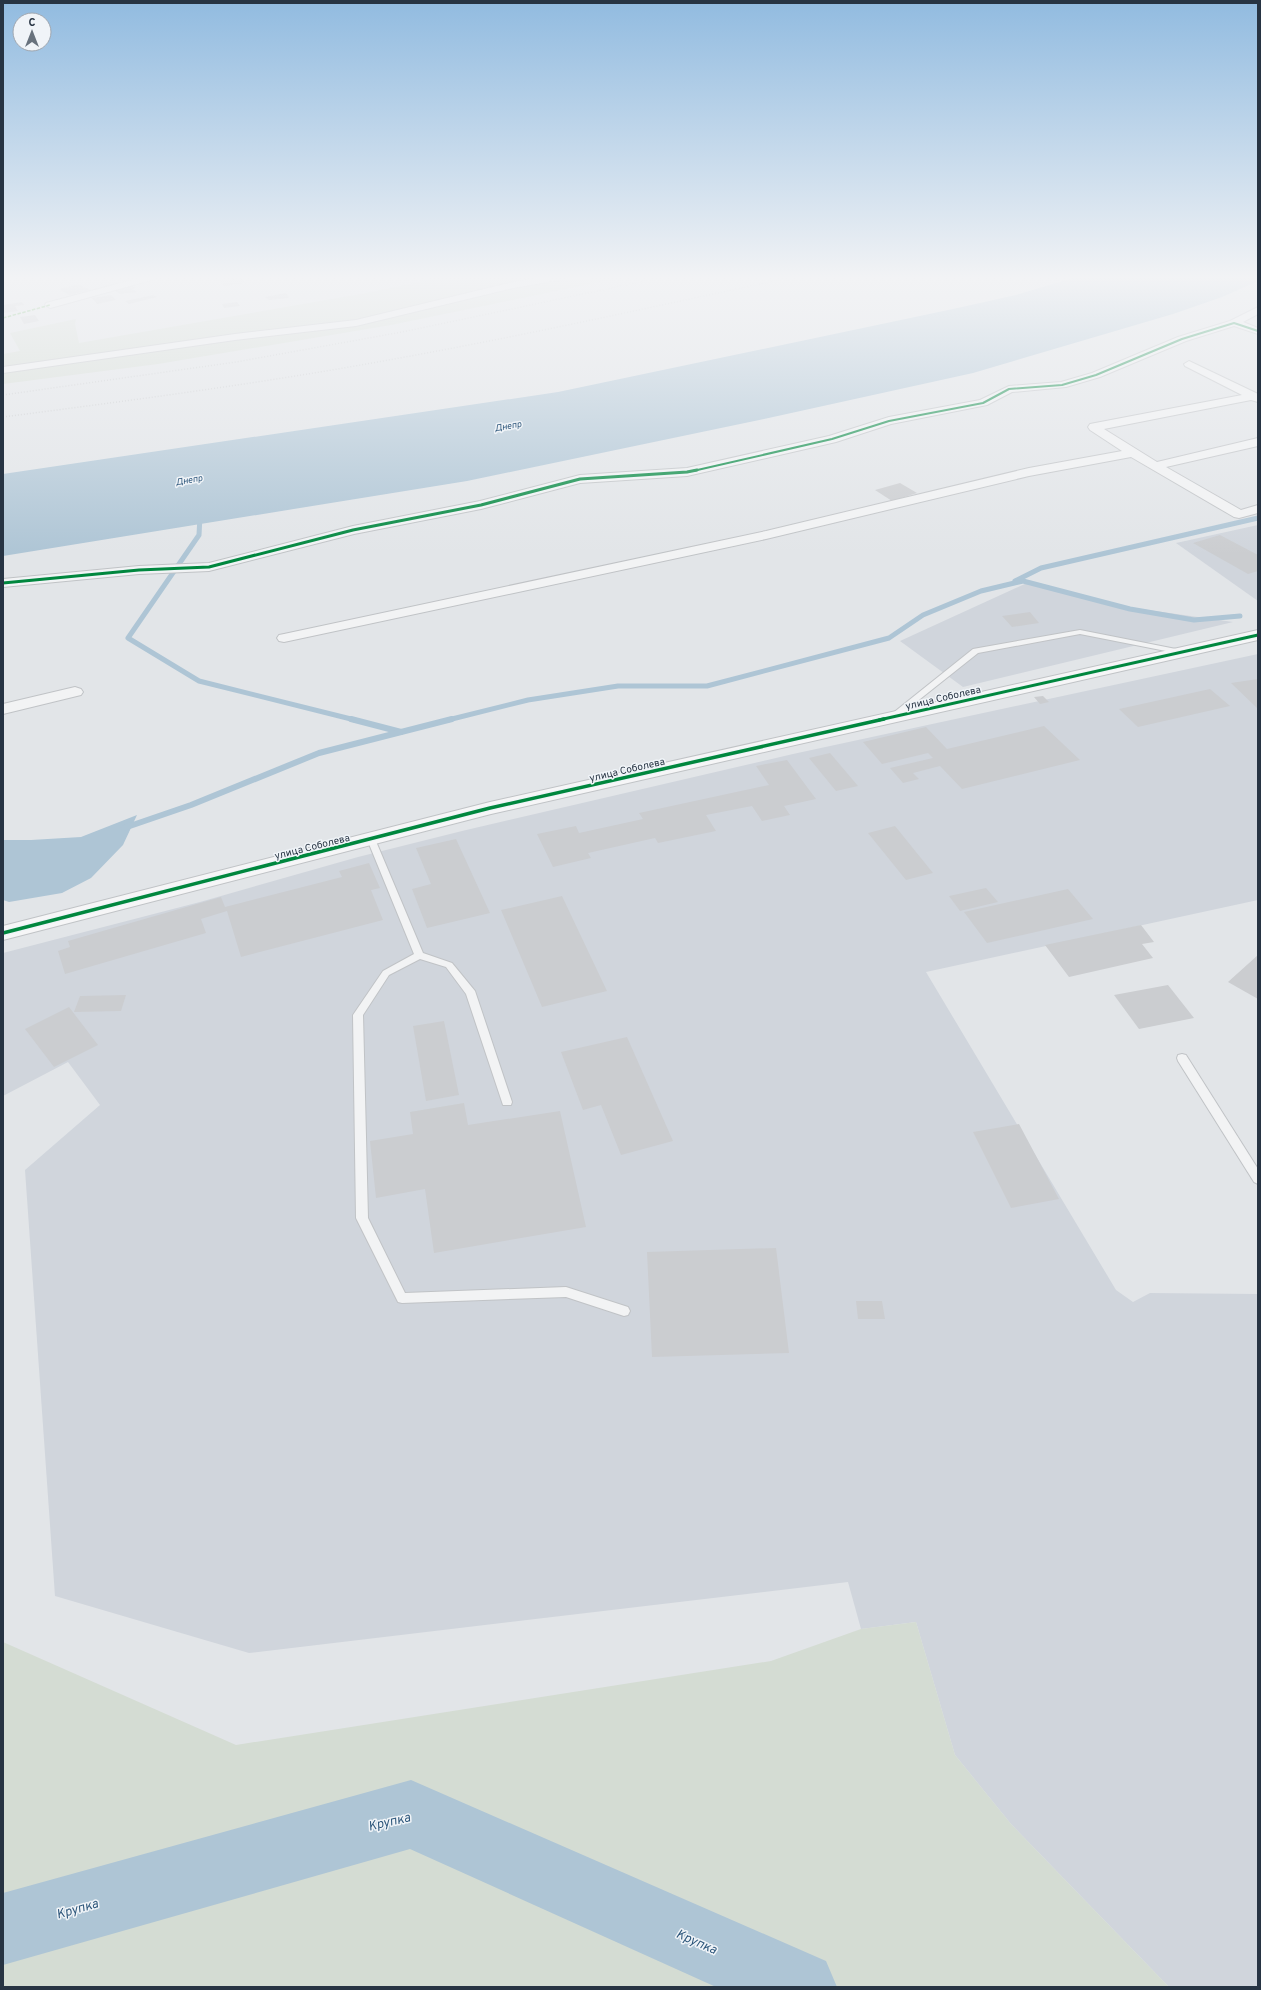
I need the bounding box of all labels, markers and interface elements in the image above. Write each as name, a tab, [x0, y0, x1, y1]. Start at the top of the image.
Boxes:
north arrow	[12, 12, 52, 52]
text: С	[28, 16, 36, 30]
water label: Днепр	[494, 419, 522, 434]
water label: Днепр	[175, 473, 203, 488]
street label: улица Соболева	[904, 683, 982, 713]
street label: улица Соболева	[588, 755, 666, 785]
street label: улица Соболева	[273, 832, 351, 863]
water label: Крупка	[367, 1810, 412, 1836]
water label: Крупка	[55, 1896, 101, 1924]
water label: Крупка	[673, 1927, 719, 1959]

